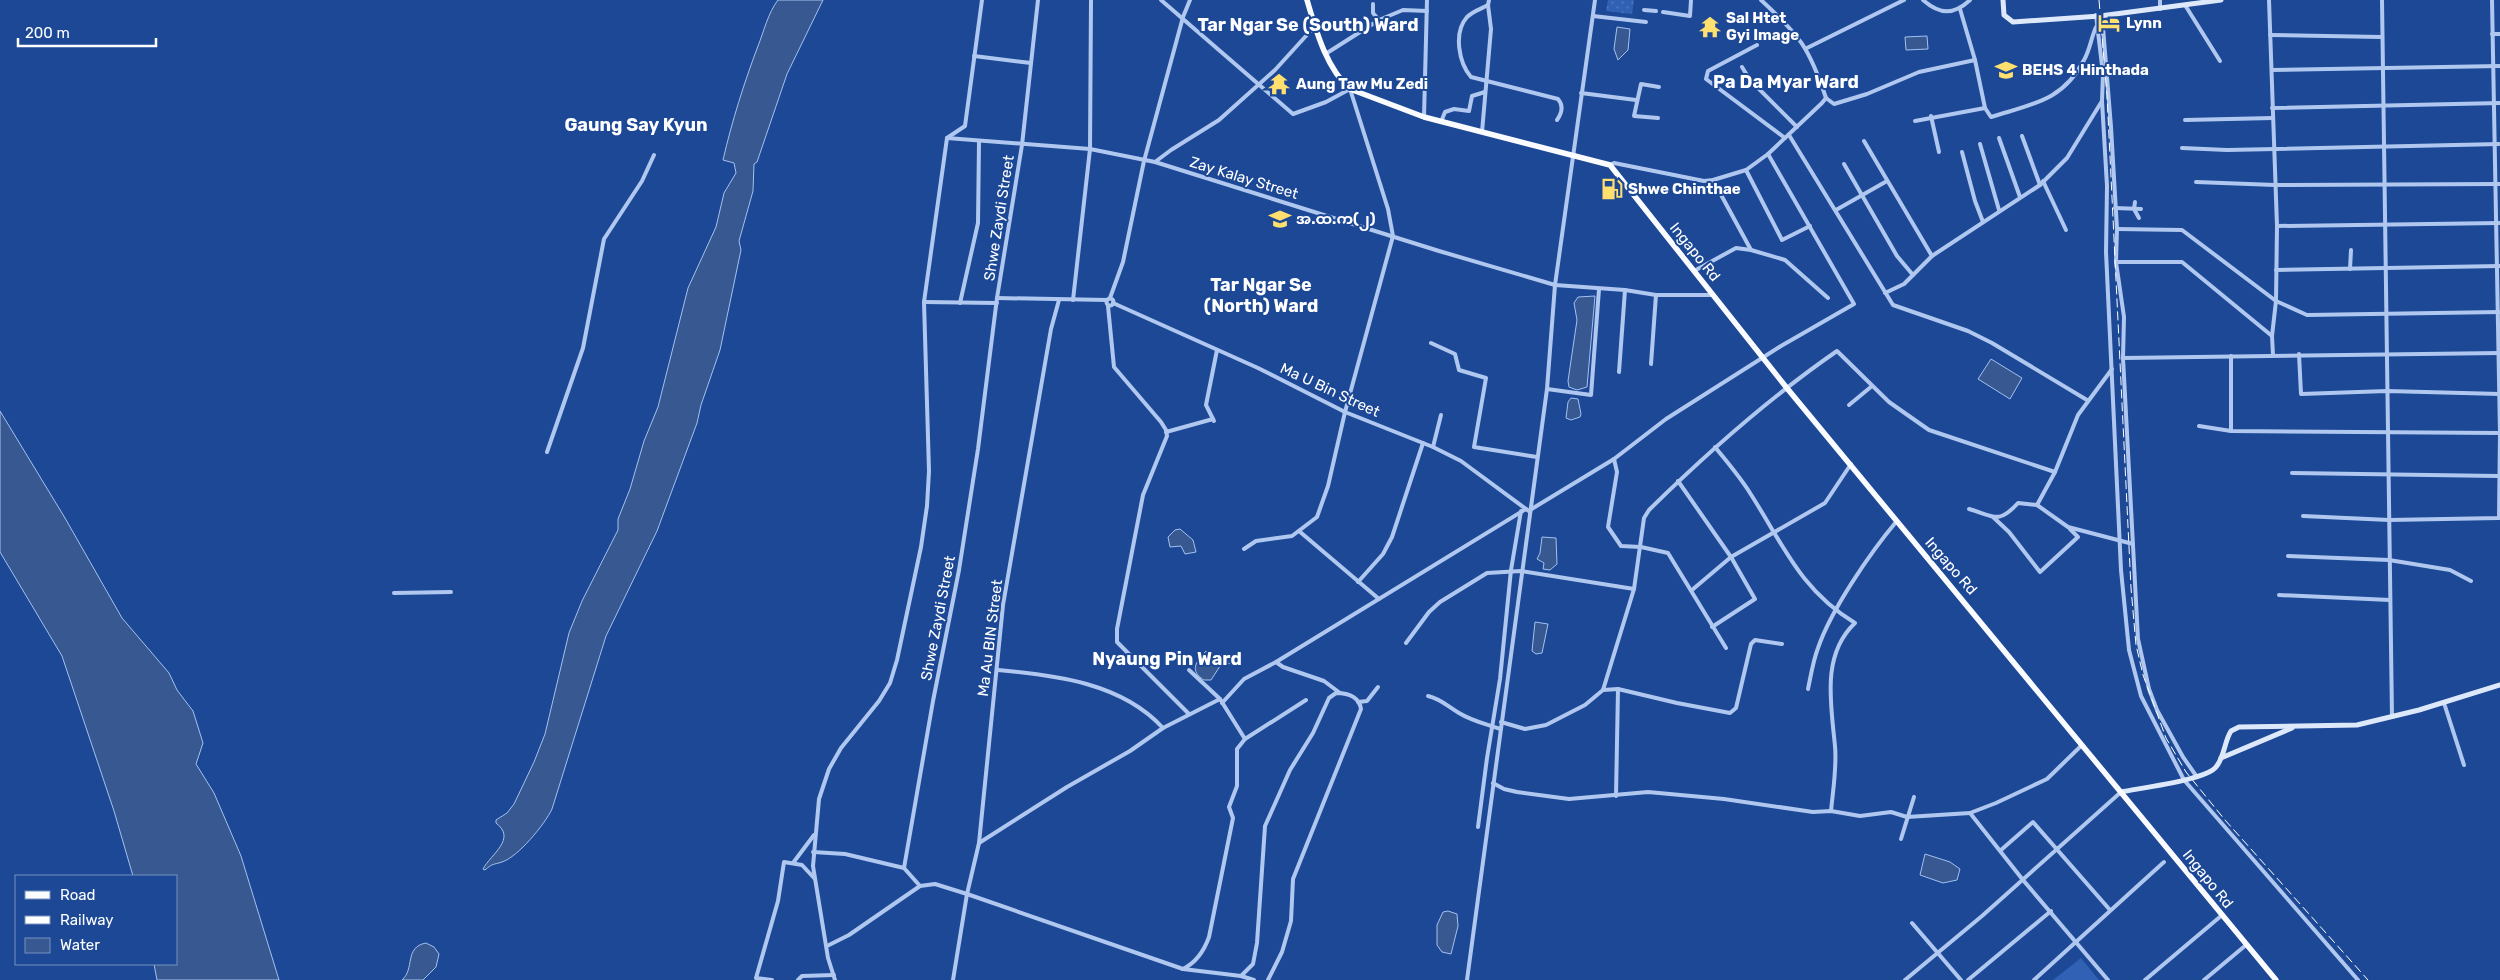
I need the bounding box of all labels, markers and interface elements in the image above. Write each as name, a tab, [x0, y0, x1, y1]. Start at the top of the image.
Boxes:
place label: Sal Htet Gyi Image	[1726, 9, 1799, 44]
hotel icon: Lynn	[2096, 10, 2122, 36]
district label: Tar Ngar Se (South) Ward	[1197, 14, 1419, 36]
temple icon: Sal Htet Gyi Image	[1697, 14, 1723, 40]
place label: Lynn	[2126, 14, 2162, 32]
scale bar	[18, 15, 155, 47]
text: 200 m	[25, 24, 70, 42]
school or university icon: BEHS 4 Hinthada	[1993, 57, 2019, 83]
place label: BEHS 4 Hinthada	[2022, 61, 2149, 79]
temple icon: Aung Taw Mu Zedi	[1266, 71, 1292, 97]
district label: Pa Da Myar Ward	[1713, 71, 1859, 93]
place label: Aung Taw Mu Zedi	[1296, 75, 1428, 93]
district label: Gaung Say Kyun	[564, 114, 708, 136]
street label: Zay Kalay Street	[1188, 153, 1301, 203]
street label: Shwe Zaydi Street	[980, 154, 1018, 282]
fuel station icon: Shwe Chinthae	[1599, 176, 1625, 202]
place label: Shwe Chinthae	[1628, 180, 1741, 198]
school or university icon: အ.ထ.က(၂)	[1267, 206, 1293, 232]
place label: အ.ထ.က(၂)	[1296, 210, 1376, 231]
street label: Ingapo Rd	[1666, 219, 1724, 285]
district label: Tar Ngar Se (North) Ward	[1204, 274, 1318, 317]
street label: Ma U Bin Street	[1277, 359, 1383, 421]
street label: Ingapo Rd	[1921, 534, 1981, 598]
street label: Shwe Zaydi Street	[917, 554, 959, 682]
street label: Ma Au BIN Street	[974, 578, 1006, 698]
district label: Nyaung Pin Ward	[1092, 648, 1242, 670]
street label: Ingapo Rd	[2179, 846, 2237, 912]
legend	[15, 875, 178, 965]
text: Road	[60, 886, 96, 904]
text: Railway	[60, 911, 114, 929]
text: Water	[60, 936, 100, 954]

